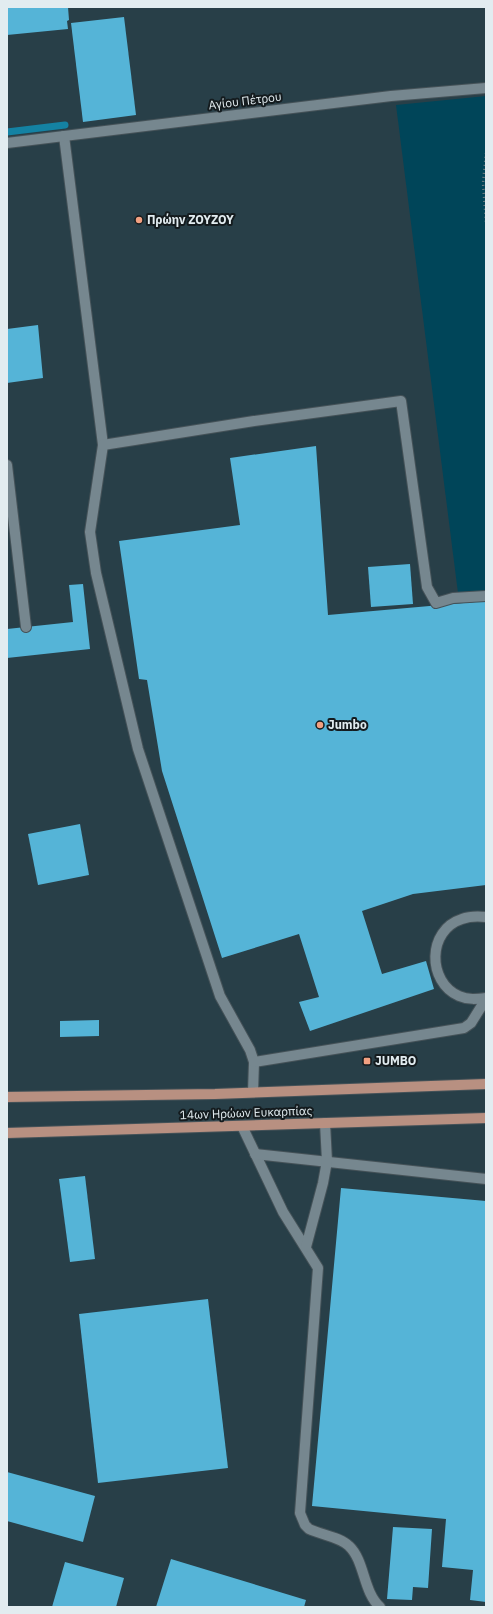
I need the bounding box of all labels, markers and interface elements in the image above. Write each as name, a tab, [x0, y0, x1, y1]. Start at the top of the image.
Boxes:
street label: Αγίου Πέτρου	[207, 89, 282, 112]
place label: Πρώην ΖΟΥΖΟΥ	[147, 212, 234, 227]
marker: Πρώην ΖΟΥΖΟΥ	[134, 215, 144, 225]
place label: Jumbo	[328, 717, 367, 732]
marker: Jumbo	[315, 720, 325, 730]
place label: JUMBO	[375, 1053, 416, 1068]
marker: JUMBO	[362, 1056, 372, 1066]
street label: 14ων Ηρώων Ευκαρπίας	[179, 1103, 313, 1122]

